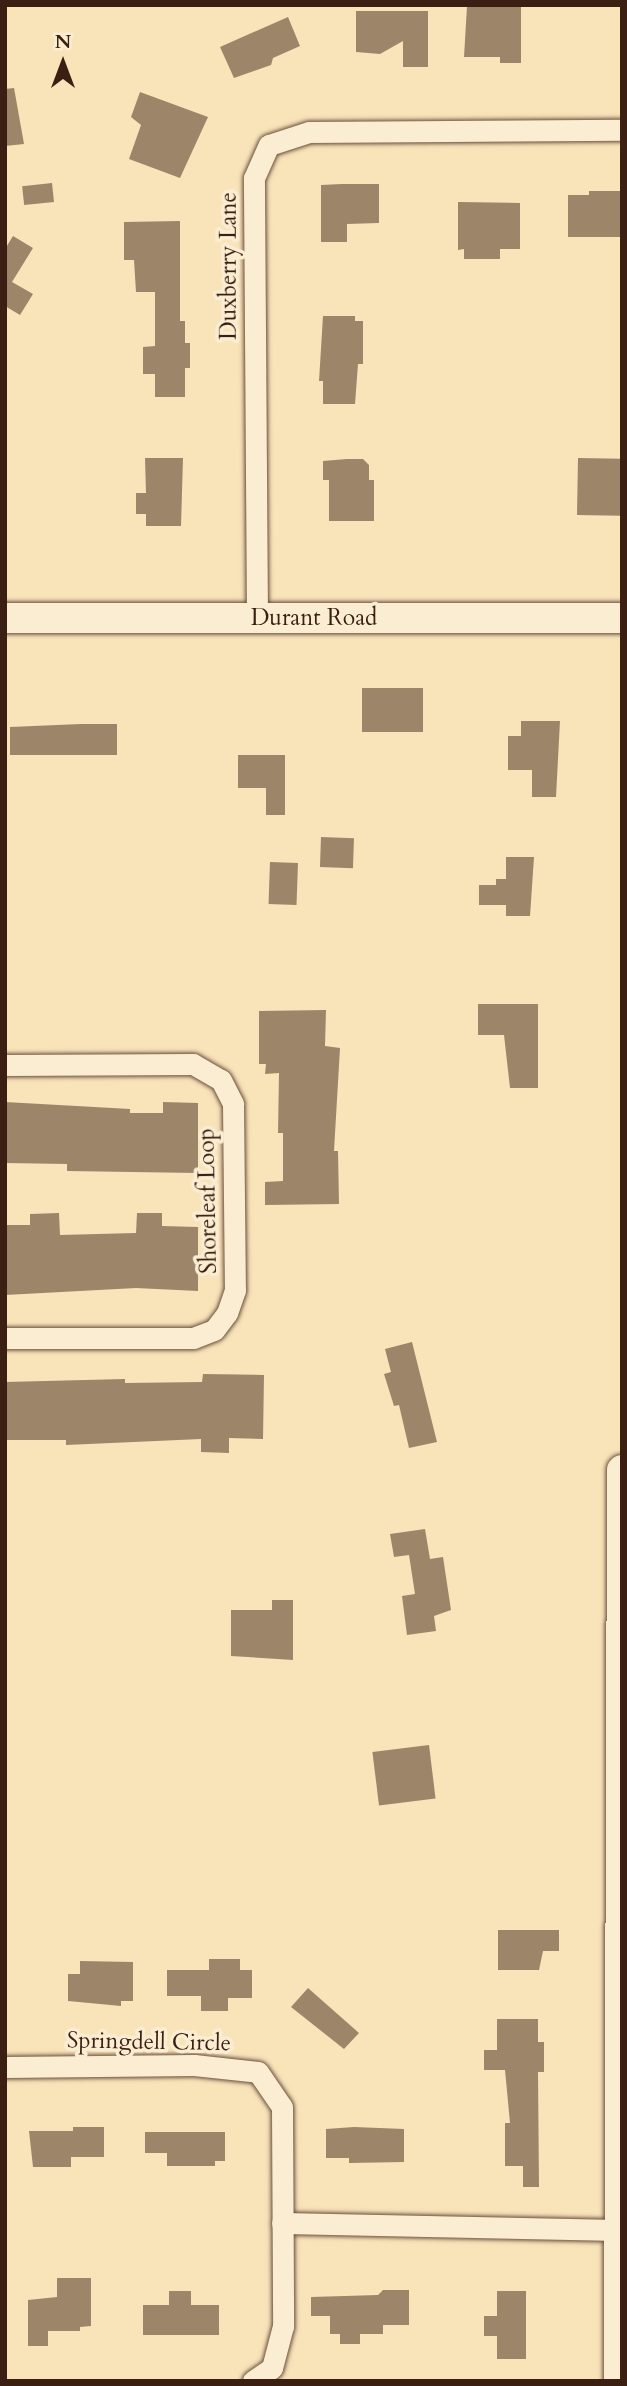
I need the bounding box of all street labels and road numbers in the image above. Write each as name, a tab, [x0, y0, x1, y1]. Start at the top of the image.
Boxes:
street label: Duxberry Lane	[215, 192, 243, 340]
street label: Durant Road	[251, 604, 377, 632]
street label: Shoreleaf Loop	[193, 1128, 223, 1274]
street label: Springdell Circle	[67, 2027, 231, 2057]

